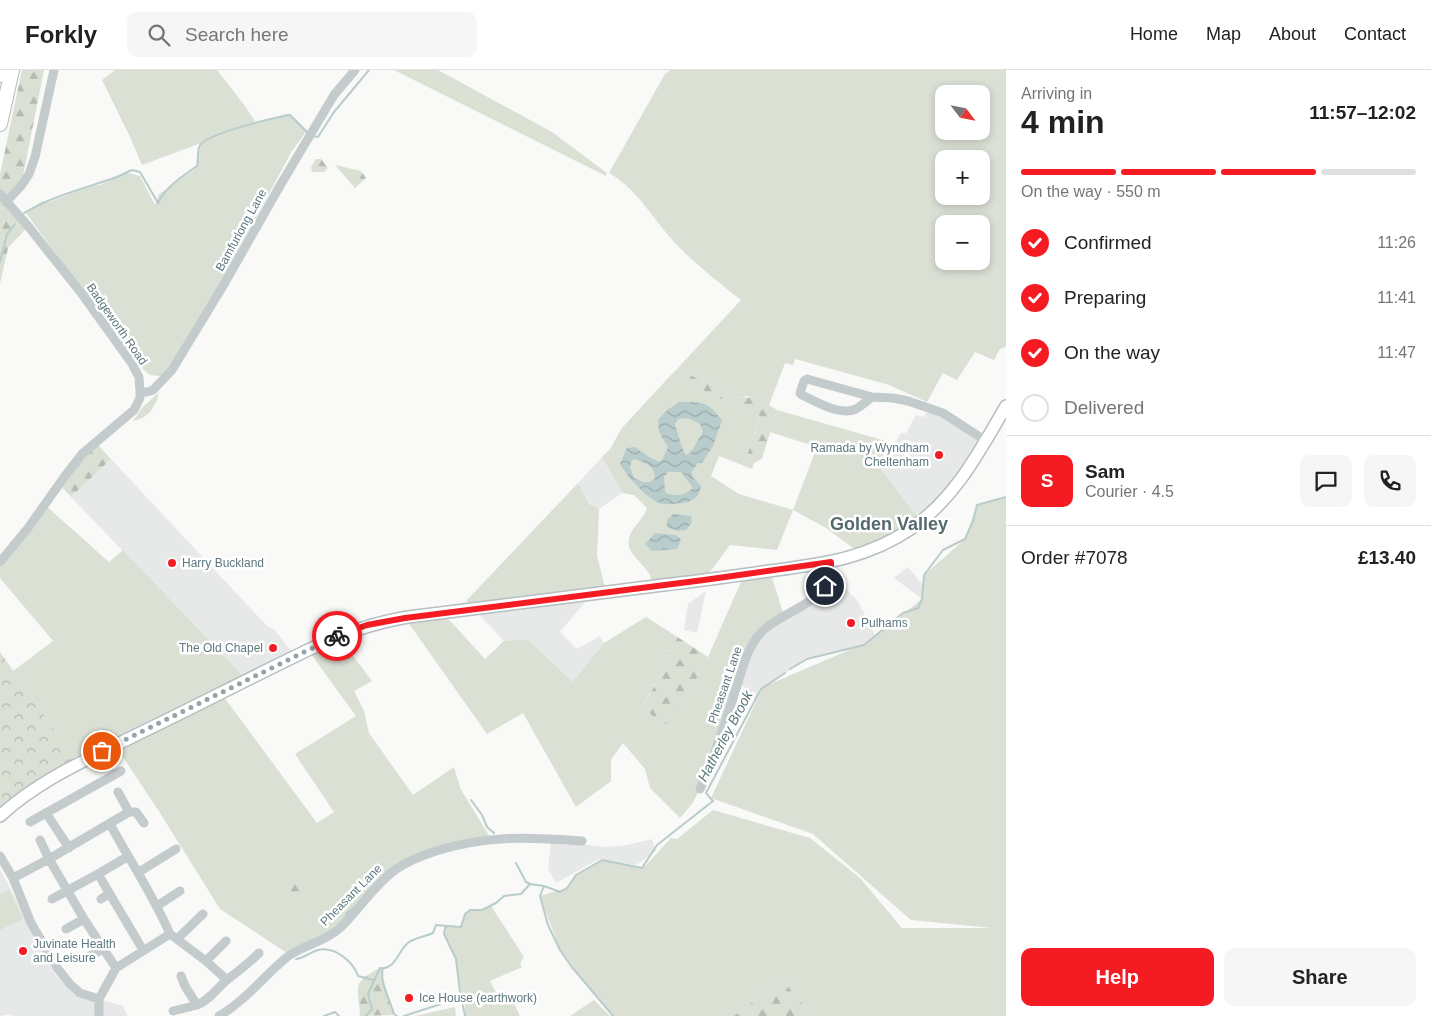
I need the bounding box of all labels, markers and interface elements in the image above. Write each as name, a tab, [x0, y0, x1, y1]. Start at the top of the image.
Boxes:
search box	[127, 12, 477, 57]
text: Forkly	[25, 21, 97, 48]
icon: search	[145, 21, 173, 49]
text: Search here	[185, 24, 289, 45]
text: Home	[1130, 24, 1178, 44]
text: Map	[1206, 24, 1241, 44]
text: About	[1269, 24, 1316, 44]
text: Contact	[1344, 24, 1406, 44]
north arrow	[935, 85, 990, 140]
map controls	[935, 85, 990, 270]
text: Arriving in	[1021, 85, 1092, 102]
text: 11:57–12:02	[1309, 102, 1416, 123]
text: 4 min	[1021, 104, 1105, 140]
button: +	[935, 150, 990, 205]
text: On the way · 550 m	[1021, 183, 1161, 200]
street label: Bamfurlong Lane	[213, 186, 269, 273]
button: −	[935, 215, 990, 270]
icon: check	[1021, 229, 1049, 257]
text: Confirmed	[1064, 232, 1152, 253]
text: 11:26	[1377, 234, 1416, 251]
street label: Badgeworth Road	[84, 281, 150, 367]
icon: check	[1021, 284, 1049, 312]
text: Preparing	[1064, 287, 1146, 308]
text: 11:41	[1377, 289, 1416, 306]
icon: check	[1021, 339, 1049, 367]
text: On the way	[1064, 342, 1160, 363]
text: 11:47	[1377, 344, 1416, 361]
text: Delivered	[1064, 397, 1144, 418]
place label: Ramada by Wyndham Cheltenham	[810, 441, 929, 469]
marker: Ramada by Wyndham Cheltenham	[933, 449, 945, 461]
button: chat	[1300, 455, 1352, 507]
button: phone	[1364, 455, 1416, 507]
text: Sam	[1085, 461, 1125, 482]
text: S	[1041, 470, 1053, 491]
text: Courier · 4.5	[1085, 483, 1174, 500]
district label: Golden Valley	[830, 514, 948, 534]
text: Order #7078	[1021, 547, 1128, 568]
text: £13.40	[1358, 547, 1416, 568]
place label: Harry Buckland	[182, 556, 264, 570]
marker: Harry Buckland	[166, 557, 178, 569]
pin	[804, 565, 846, 607]
icon: home	[811, 572, 839, 600]
courier	[312, 611, 362, 661]
place label: Pulhams	[861, 616, 908, 630]
marker: Pulhams	[845, 617, 857, 629]
icon: bike	[323, 622, 351, 650]
place label: The Old Chapel	[179, 641, 263, 655]
marker: The Old Chapel	[267, 642, 279, 654]
street label: Pheasant Lane	[705, 644, 745, 725]
water label: Hatherley Brook	[694, 687, 756, 784]
pin	[81, 730, 123, 772]
icon: bag	[88, 737, 116, 765]
street label: Pheasant Lane	[318, 861, 385, 928]
place label: Juvinate Health and Leisure	[33, 937, 116, 965]
marker: Juvinate Health and Leisure	[17, 945, 29, 957]
button: Help	[1021, 948, 1214, 1006]
button: Share	[1224, 948, 1416, 1006]
place label: Ice House (earthwork)	[419, 991, 537, 1005]
marker: Ice House (earthwork)	[403, 992, 415, 1004]

